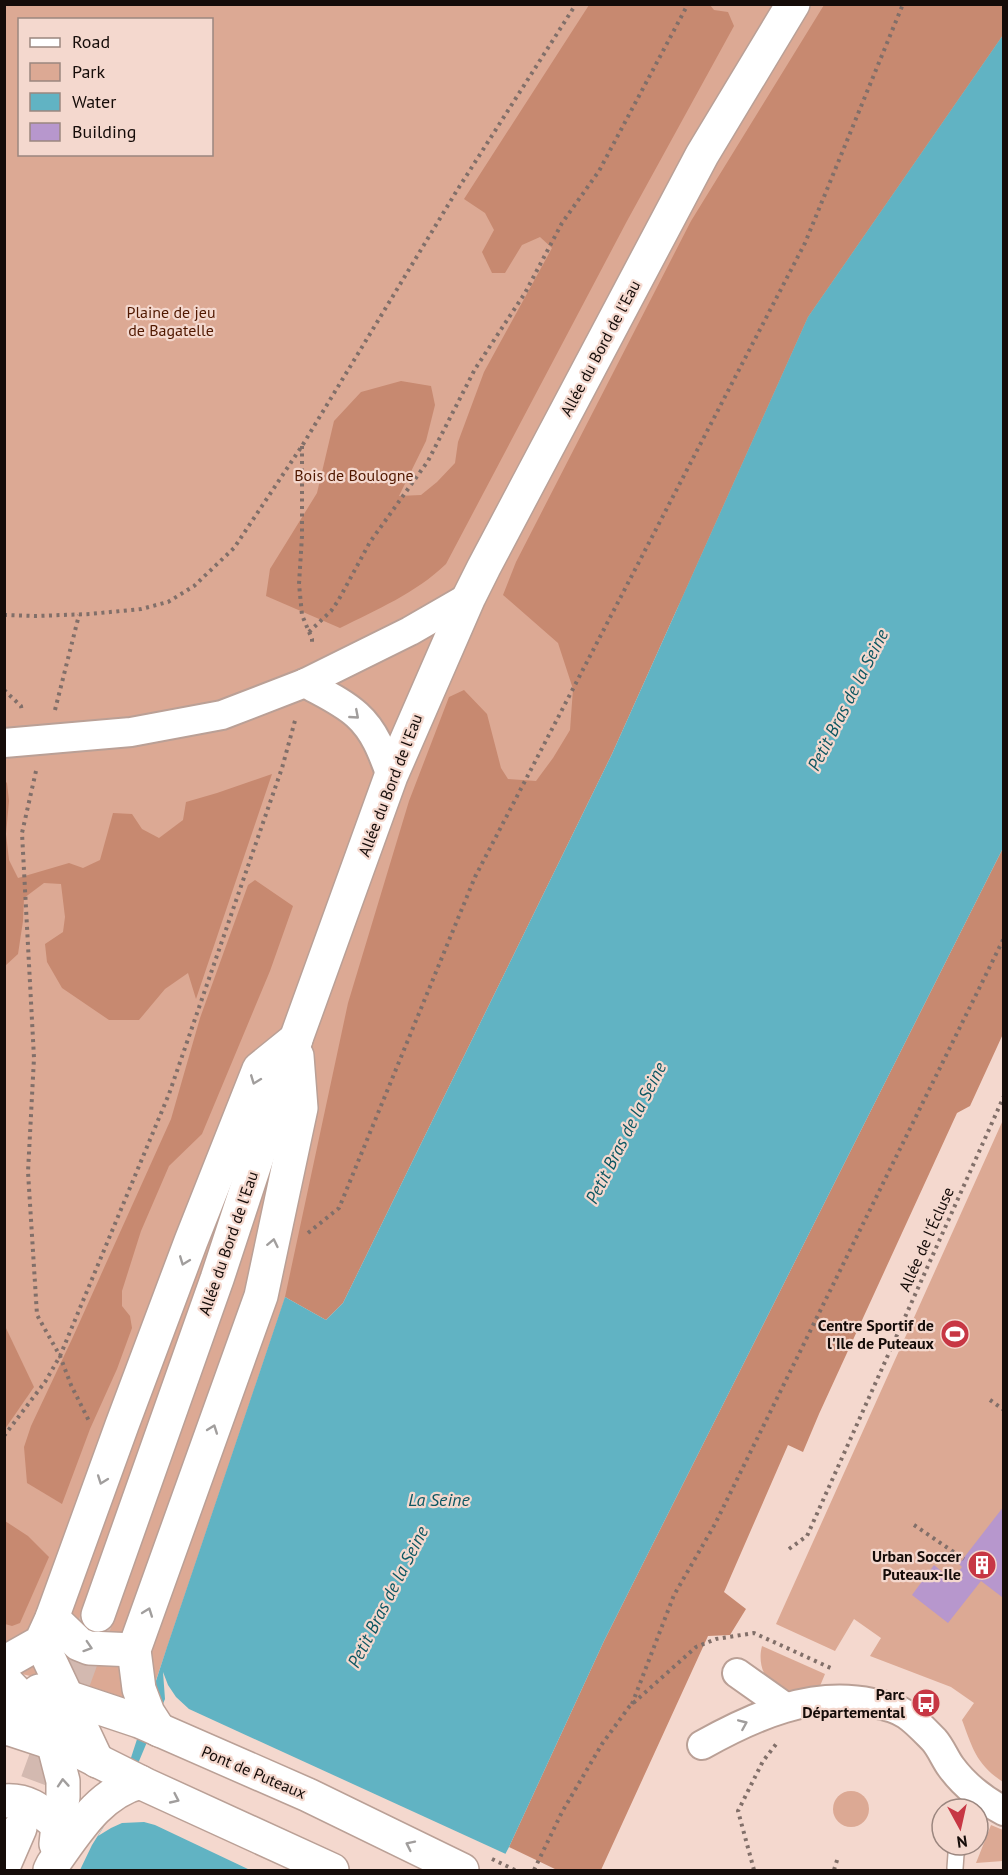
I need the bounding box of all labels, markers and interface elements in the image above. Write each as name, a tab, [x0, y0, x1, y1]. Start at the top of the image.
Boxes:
legend	[18, 18, 213, 156]
text: Road	[72, 30, 110, 53]
text: Park	[72, 60, 105, 83]
text: Water	[72, 90, 116, 113]
text: Building	[72, 120, 136, 143]
street label: Allée du Bord de l'Eau	[556, 277, 644, 419]
park label: Plaine de jeu de Bagatelle	[126, 302, 216, 340]
park label: Bois de Boulogne	[294, 465, 414, 485]
water label: Petit Bras de la Seine	[802, 625, 893, 774]
one-way arrow	[348, 708, 359, 719]
street label: Allée du Bord de l'Eau	[354, 711, 426, 859]
water label: Petit Bras de la Seine	[580, 1058, 671, 1207]
one-way arrow	[250, 1073, 262, 1084]
street label: Allée du Bord de l'Eau	[194, 1168, 262, 1318]
street label: Allée de l'Écluse	[894, 1184, 958, 1294]
one-way arrow	[266, 1239, 279, 1249]
one-way arrow	[179, 1255, 191, 1266]
place label: Centre Sportif de l'Ile de Puteaux	[818, 1315, 935, 1353]
sports icon: Centre Sportif de l'Ile de Puteaux	[939, 1318, 971, 1350]
one-way arrow	[206, 1424, 219, 1435]
one-way arrow	[97, 1475, 110, 1485]
water label: La Seine	[408, 1488, 470, 1511]
water label: Petit Bras de la Seine	[342, 1522, 433, 1671]
place label: Urban Soccer Puteaux-Ile	[872, 1546, 961, 1584]
building icon: Urban Soccer Puteaux-Ile	[966, 1549, 998, 1581]
one-way arrow	[140, 1607, 153, 1618]
one-way arrow	[82, 1639, 93, 1652]
place label: Parc Départemental	[802, 1684, 905, 1722]
bus stop icon: Parc Départemental	[910, 1687, 942, 1719]
one-way arrow	[736, 1719, 747, 1731]
street label: Pont de Puteaux	[199, 1741, 309, 1803]
one-way arrow	[57, 1779, 70, 1788]
one-way arrow	[168, 1791, 179, 1803]
north arrow	[930, 1797, 990, 1857]
text: N	[955, 1831, 969, 1852]
one-way arrow	[405, 1840, 416, 1852]

